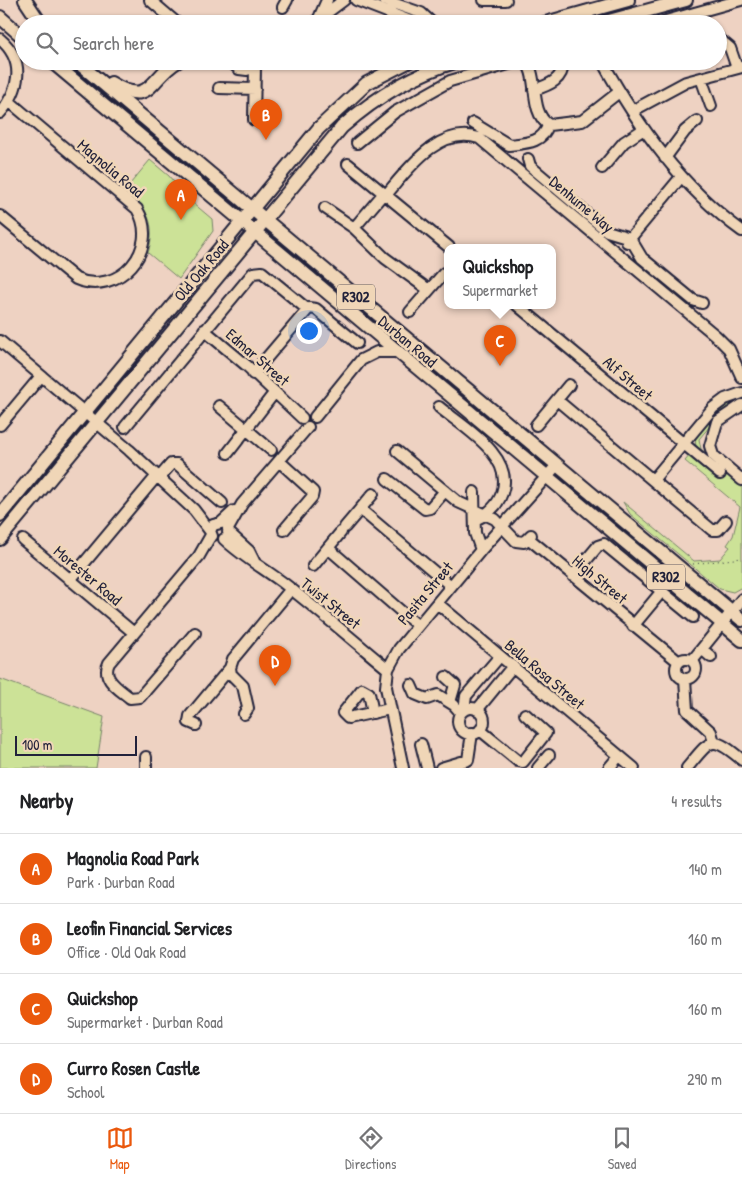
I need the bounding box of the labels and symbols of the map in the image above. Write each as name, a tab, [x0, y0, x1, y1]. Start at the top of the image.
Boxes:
pin: B	[250, 99, 282, 140]
street label: Magnolia Road	[73, 134, 149, 202]
street label: Denhume Way	[545, 170, 619, 238]
pin: A	[165, 179, 197, 220]
street label: Old Oak Road	[169, 234, 233, 306]
road number: R302	[337, 284, 375, 310]
street label: Durban Road	[374, 310, 442, 372]
your location	[296, 318, 322, 344]
street label: Edmar Street	[222, 323, 295, 391]
pin: C	[484, 325, 516, 366]
street label: Alf Street	[598, 351, 658, 406]
street label: Morester Road	[49, 540, 127, 610]
street label: High Street	[568, 549, 633, 609]
street label: Pasita Street	[392, 556, 458, 629]
road number: R302	[647, 564, 685, 590]
street label: Twist Street	[296, 572, 366, 634]
street label: Bella Rosa Street	[500, 634, 590, 714]
pin: D	[259, 645, 291, 686]
scale bar	[15, 733, 138, 756]

